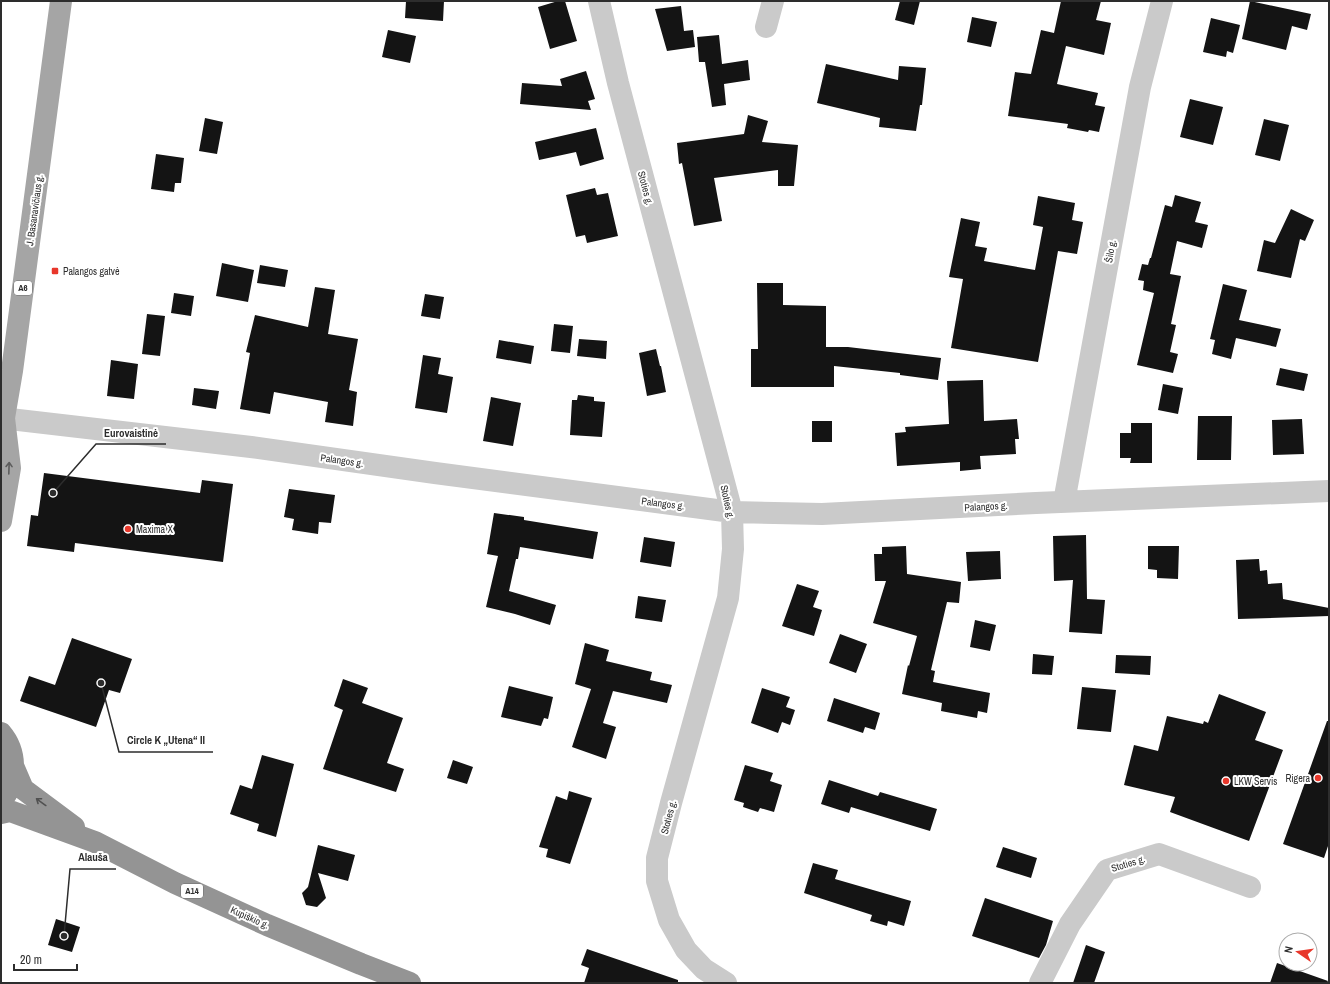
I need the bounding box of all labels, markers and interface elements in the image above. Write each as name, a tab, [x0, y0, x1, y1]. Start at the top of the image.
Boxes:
street label: Stoties g.	[635, 170, 656, 207]
street label: J. Basanavičiaus g.	[23, 174, 46, 246]
street label: Šilo g.	[1102, 239, 1119, 264]
place label: Palangos gatvė	[63, 265, 120, 278]
marker: Palangos gatvė	[50, 266, 60, 276]
road number: A6	[14, 281, 32, 295]
callout: Eurovaistinė	[96, 421, 166, 444]
text: Eurovaistinė	[104, 426, 158, 440]
street label: Palangos g.	[320, 451, 364, 470]
one-way arrow	[5, 462, 13, 475]
street label: Stoties g.	[718, 484, 737, 520]
street label: Palangos g.	[641, 494, 685, 513]
street label: Palangos g.	[964, 499, 1008, 514]
place label: Maxima X	[136, 523, 173, 536]
marker: Maxima X	[123, 524, 133, 534]
callout: Circle K „Utena“ II	[119, 729, 213, 752]
text: Circle K „Utena“ II	[127, 733, 205, 747]
place label: Rigera	[1285, 772, 1310, 785]
marker: Rigera	[1313, 773, 1323, 783]
place label: LKW Servis	[1234, 775, 1277, 788]
marker: LKW Servis	[1221, 776, 1231, 786]
one-way arrow	[35, 798, 46, 807]
street label: Stoties g.	[658, 799, 679, 836]
callout: Alauša	[70, 846, 116, 869]
text: Alauša	[78, 850, 108, 864]
street label: Stoties g.	[1110, 852, 1147, 875]
road number: A14	[181, 884, 203, 898]
street label: Kupiškio g.	[228, 903, 271, 932]
north arrow	[1278, 932, 1318, 972]
text: N	[1281, 945, 1296, 954]
scale bar	[14, 946, 77, 972]
text: 20 m	[20, 952, 42, 968]

